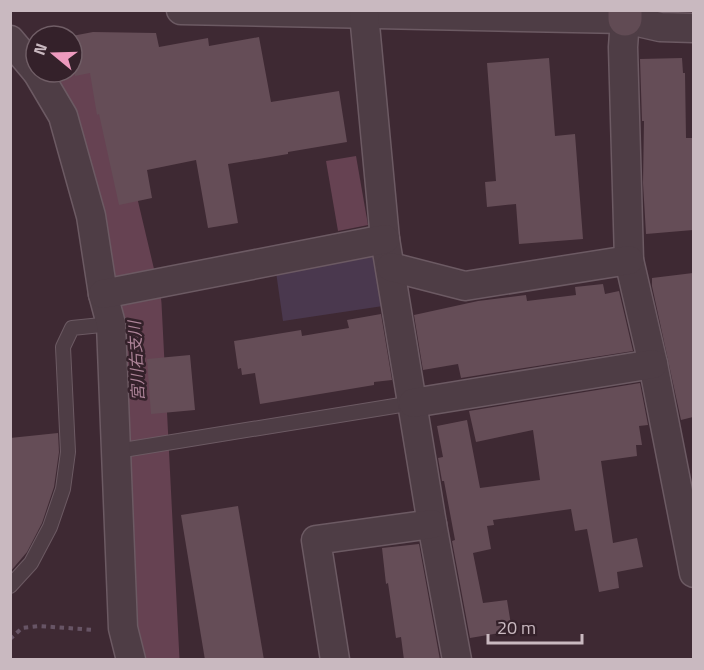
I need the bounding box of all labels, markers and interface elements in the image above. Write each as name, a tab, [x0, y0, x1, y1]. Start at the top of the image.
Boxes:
north arrow	[24, 24, 84, 84]
text: N	[27, 40, 53, 58]
water label: 宮川右支川	[122, 318, 150, 402]
scale bar	[488, 607, 582, 645]
text: 20 m	[497, 614, 536, 641]

